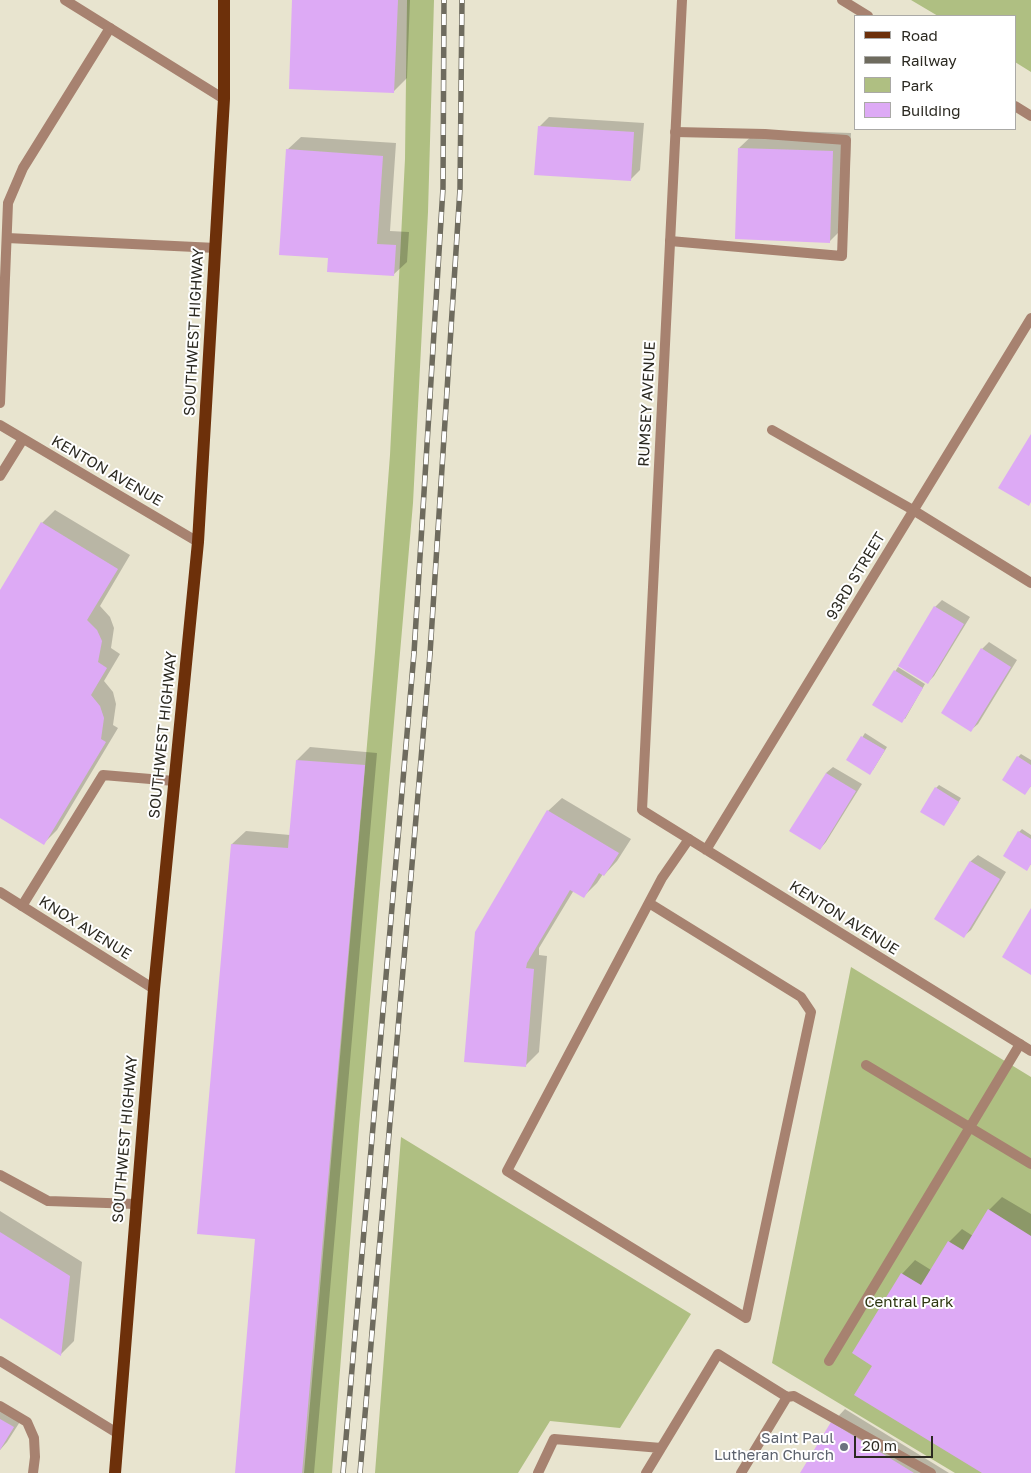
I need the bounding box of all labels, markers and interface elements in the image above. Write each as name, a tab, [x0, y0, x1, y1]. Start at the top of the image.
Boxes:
legend	[854, 15, 1016, 130]
text: Road	[901, 26, 938, 44]
text: Railway	[901, 51, 957, 69]
text: Park	[901, 76, 933, 94]
text: Building	[901, 101, 961, 119]
street label: SOUTHWEST HIGHWAY	[181, 248, 207, 416]
street label: RUMSEY AVENUE	[635, 341, 659, 467]
street label: KENTON AVENUE	[48, 432, 166, 510]
street label: 93RD STREET	[823, 529, 889, 623]
street label: SOUTHWEST HIGHWAY	[145, 650, 181, 820]
street label: KENTON AVENUE	[786, 877, 902, 959]
street label: KNOX AVENUE	[35, 892, 135, 964]
street label: SOUTHWEST HIGHWAY	[109, 1054, 141, 1224]
park label: Central Park	[864, 1293, 954, 1311]
scale bar	[856, 1426, 935, 1458]
place label: Saint Paul Lutheran Church	[714, 1429, 834, 1464]
text: 20 m	[862, 1436, 897, 1454]
marker: Saint Paul Lutheran Church	[838, 1441, 850, 1453]

